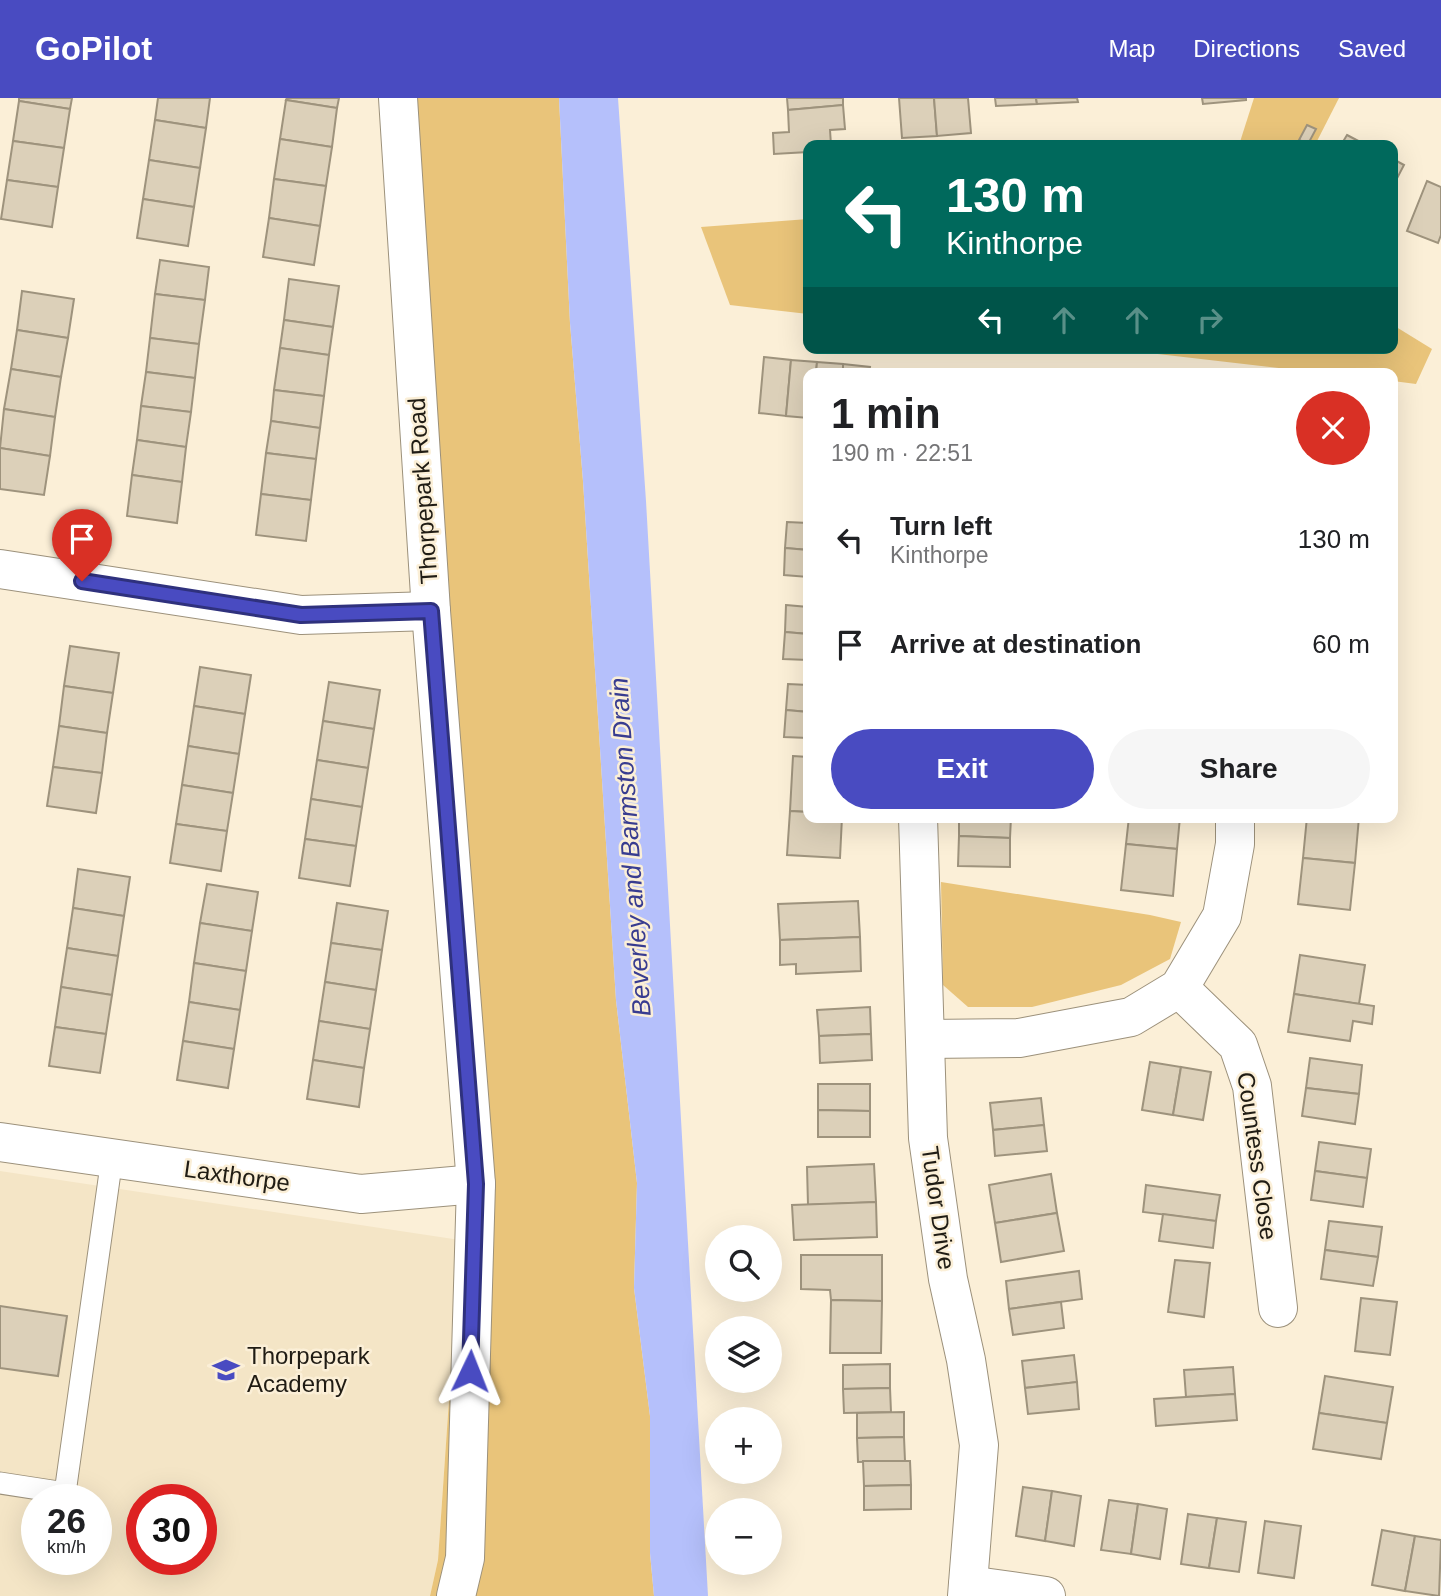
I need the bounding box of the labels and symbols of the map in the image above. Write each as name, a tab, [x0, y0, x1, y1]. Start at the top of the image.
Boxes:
street label: Thorpepark Road	[403, 397, 442, 585]
pin	[52, 509, 112, 581]
water label: Beverley and Barmston Drain	[603, 677, 657, 1017]
street label: Countess Close	[1232, 1070, 1283, 1242]
street label: Tudor Drive	[916, 1144, 961, 1271]
street label: Laxthorpe	[182, 1155, 292, 1196]
position arrow	[433, 1334, 507, 1408]
place label: Thorpepark Academy	[247, 1342, 371, 1397]
school or university icon: Thorpepark Academy	[211, 1355, 241, 1385]
speed limit sign: 30	[126, 1484, 217, 1575]

